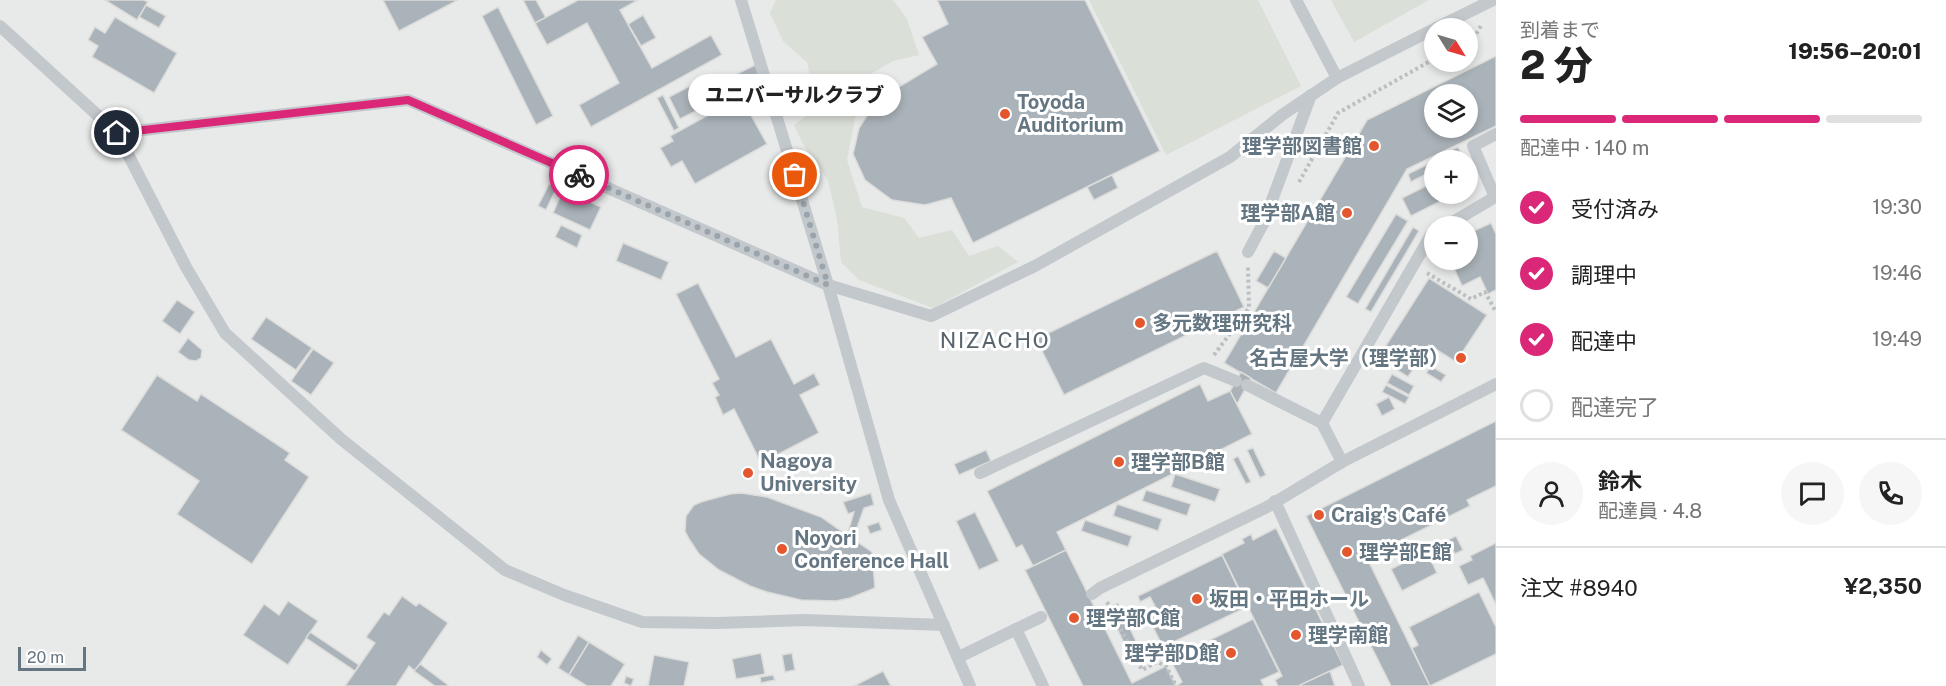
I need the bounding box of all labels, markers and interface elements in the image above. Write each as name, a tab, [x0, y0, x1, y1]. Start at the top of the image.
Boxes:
north arrow	[1424, 18, 1478, 72]
map controls	[1424, 18, 1478, 270]
text: 到着まで	[1520, 18, 1600, 42]
text: 19:56–20:01	[1788, 38, 1922, 64]
text: 2 分	[1520, 42, 1593, 88]
callout: ユニバーサルクラブ	[688, 73, 902, 115]
text: ユニバーサルクラブ	[705, 83, 884, 107]
button: layers	[1424, 84, 1478, 138]
place label: Toyoda Auditorium	[1017, 90, 1124, 137]
pin	[91, 107, 142, 158]
marker: Toyoda Auditorium	[998, 107, 1012, 121]
icon: home	[100, 116, 133, 149]
place label: 理学部図書館	[1242, 134, 1362, 158]
text: 配達中 · 140 m	[1520, 136, 1649, 160]
marker: 理学部図書館	[1367, 139, 1381, 153]
courier	[549, 145, 609, 205]
pin	[769, 149, 820, 200]
button: +	[1424, 150, 1478, 204]
icon: bag	[778, 158, 811, 191]
icon: bike	[563, 159, 596, 192]
icon: check	[1520, 191, 1553, 224]
text: 19:30	[1872, 195, 1922, 219]
text: 受付済み	[1571, 196, 1659, 222]
place label: 理学部A館	[1240, 201, 1335, 225]
marker: 理学部A館	[1340, 206, 1354, 220]
button: −	[1424, 216, 1478, 270]
icon: check	[1520, 257, 1553, 290]
text: 19:46	[1872, 261, 1922, 285]
text: 調理中	[1571, 262, 1637, 288]
place label: 多元数理研究科	[1152, 311, 1292, 335]
marker: 多元数理研究科	[1133, 316, 1147, 330]
icon: check	[1520, 323, 1553, 356]
district label: NIZACHO	[940, 327, 1050, 353]
text: 19:49	[1872, 327, 1922, 351]
text: 配達中	[1571, 328, 1637, 354]
place label: 名古屋大学（理学部）	[1249, 346, 1449, 370]
marker: 名古屋大学（理学部）	[1454, 351, 1468, 365]
text: 配達完了	[1571, 394, 1659, 420]
place label: Nagoya University	[760, 449, 857, 496]
place label: 理学部B館	[1131, 450, 1225, 474]
marker: 理学部B館	[1112, 455, 1126, 469]
button: person	[1520, 462, 1583, 525]
button: chat	[1781, 462, 1844, 525]
button: phone	[1859, 462, 1922, 525]
marker: Nagoya University	[741, 466, 755, 480]
text: 鈴木	[1598, 468, 1642, 494]
text: 配達員 · 4.8	[1598, 499, 1702, 523]
place label: Craig's Café	[1331, 503, 1446, 527]
marker: Craig's Café	[1312, 508, 1326, 522]
place label: Noyori Conference Hall	[794, 526, 949, 573]
place label: 理学部E館	[1359, 540, 1452, 564]
marker: Noyori Conference Hall	[775, 542, 789, 556]
marker: 理学部E館	[1340, 545, 1354, 559]
text: ¥2,350	[1844, 573, 1922, 599]
text: 注文 #8940	[1520, 575, 1638, 601]
place label: 坂田・平田ホール	[1209, 587, 1369, 611]
marker: 坂田・平田ホール	[1190, 592, 1204, 606]
place label: 理学部C館	[1086, 606, 1180, 630]
marker: 理学部C館	[1067, 611, 1081, 625]
place label: 理学南館	[1308, 623, 1388, 647]
marker: 理学南館	[1289, 628, 1303, 642]
place label: 理学部D館	[1125, 641, 1219, 665]
scale bar	[18, 644, 86, 672]
marker: 理学部D館	[1224, 646, 1238, 660]
text: 20 m	[27, 648, 64, 667]

